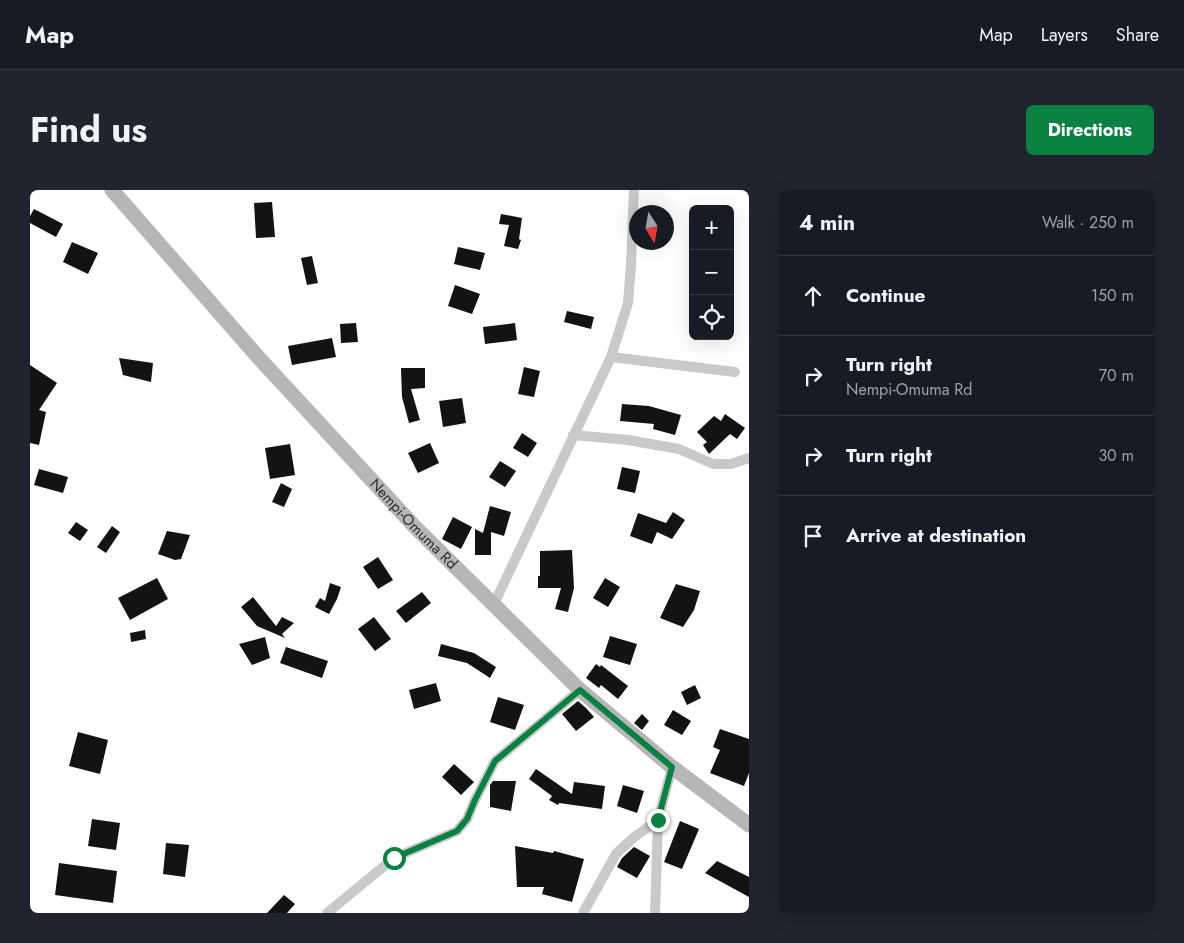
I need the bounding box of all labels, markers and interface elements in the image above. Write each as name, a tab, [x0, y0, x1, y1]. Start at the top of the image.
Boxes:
text: Map	[25, 17, 74, 52]
text: Map	[979, 22, 1013, 48]
text: Layers	[1041, 22, 1088, 48]
text: Share	[1116, 22, 1159, 48]
text: Find us	[30, 105, 147, 155]
button: Directions	[1026, 105, 1154, 155]
north arrow	[629, 205, 674, 250]
map controls	[689, 205, 734, 340]
button: +	[689, 205, 734, 250]
text: 4 min	[799, 208, 855, 238]
text: Walk · 250 m	[1042, 211, 1134, 234]
button: −	[689, 250, 734, 295]
icon: ahead	[799, 282, 827, 310]
text: Continue	[846, 282, 925, 309]
text: 150 m	[1091, 284, 1134, 307]
button: locate	[689, 295, 734, 340]
text: Turn right	[846, 351, 932, 378]
icon: right	[799, 362, 827, 390]
text: 70 m	[1099, 364, 1134, 387]
text: Nempi-Omuma Rd	[846, 378, 972, 401]
icon: right	[799, 442, 827, 470]
text: Turn right	[846, 442, 932, 469]
text: 30 m	[1098, 444, 1134, 467]
street label: Nempi-Omuma Rd	[365, 474, 463, 574]
icon: arrive	[799, 522, 827, 550]
text: Arrive at destination	[846, 522, 1026, 549]
route end	[647, 809, 670, 832]
route start	[383, 847, 406, 870]

